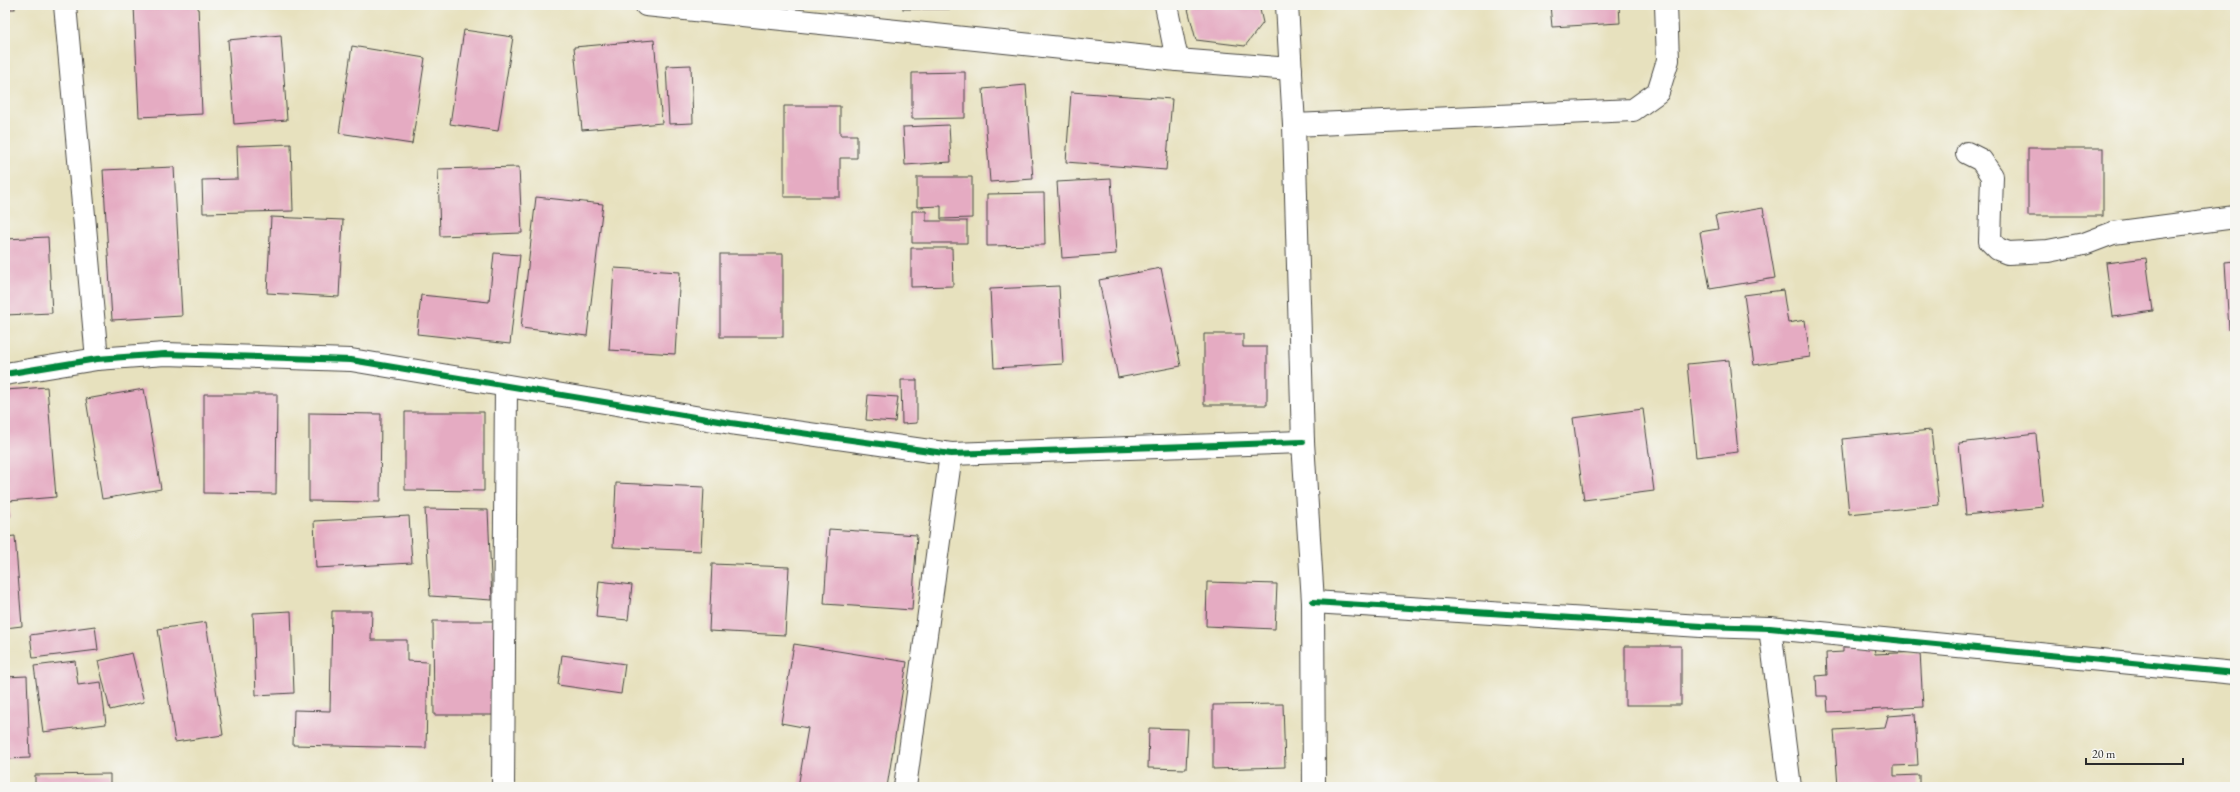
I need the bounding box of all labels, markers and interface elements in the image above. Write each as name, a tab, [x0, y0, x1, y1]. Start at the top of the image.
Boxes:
scale bar	[2086, 740, 2183, 766]
text: 20 m	[2092, 746, 2116, 762]

